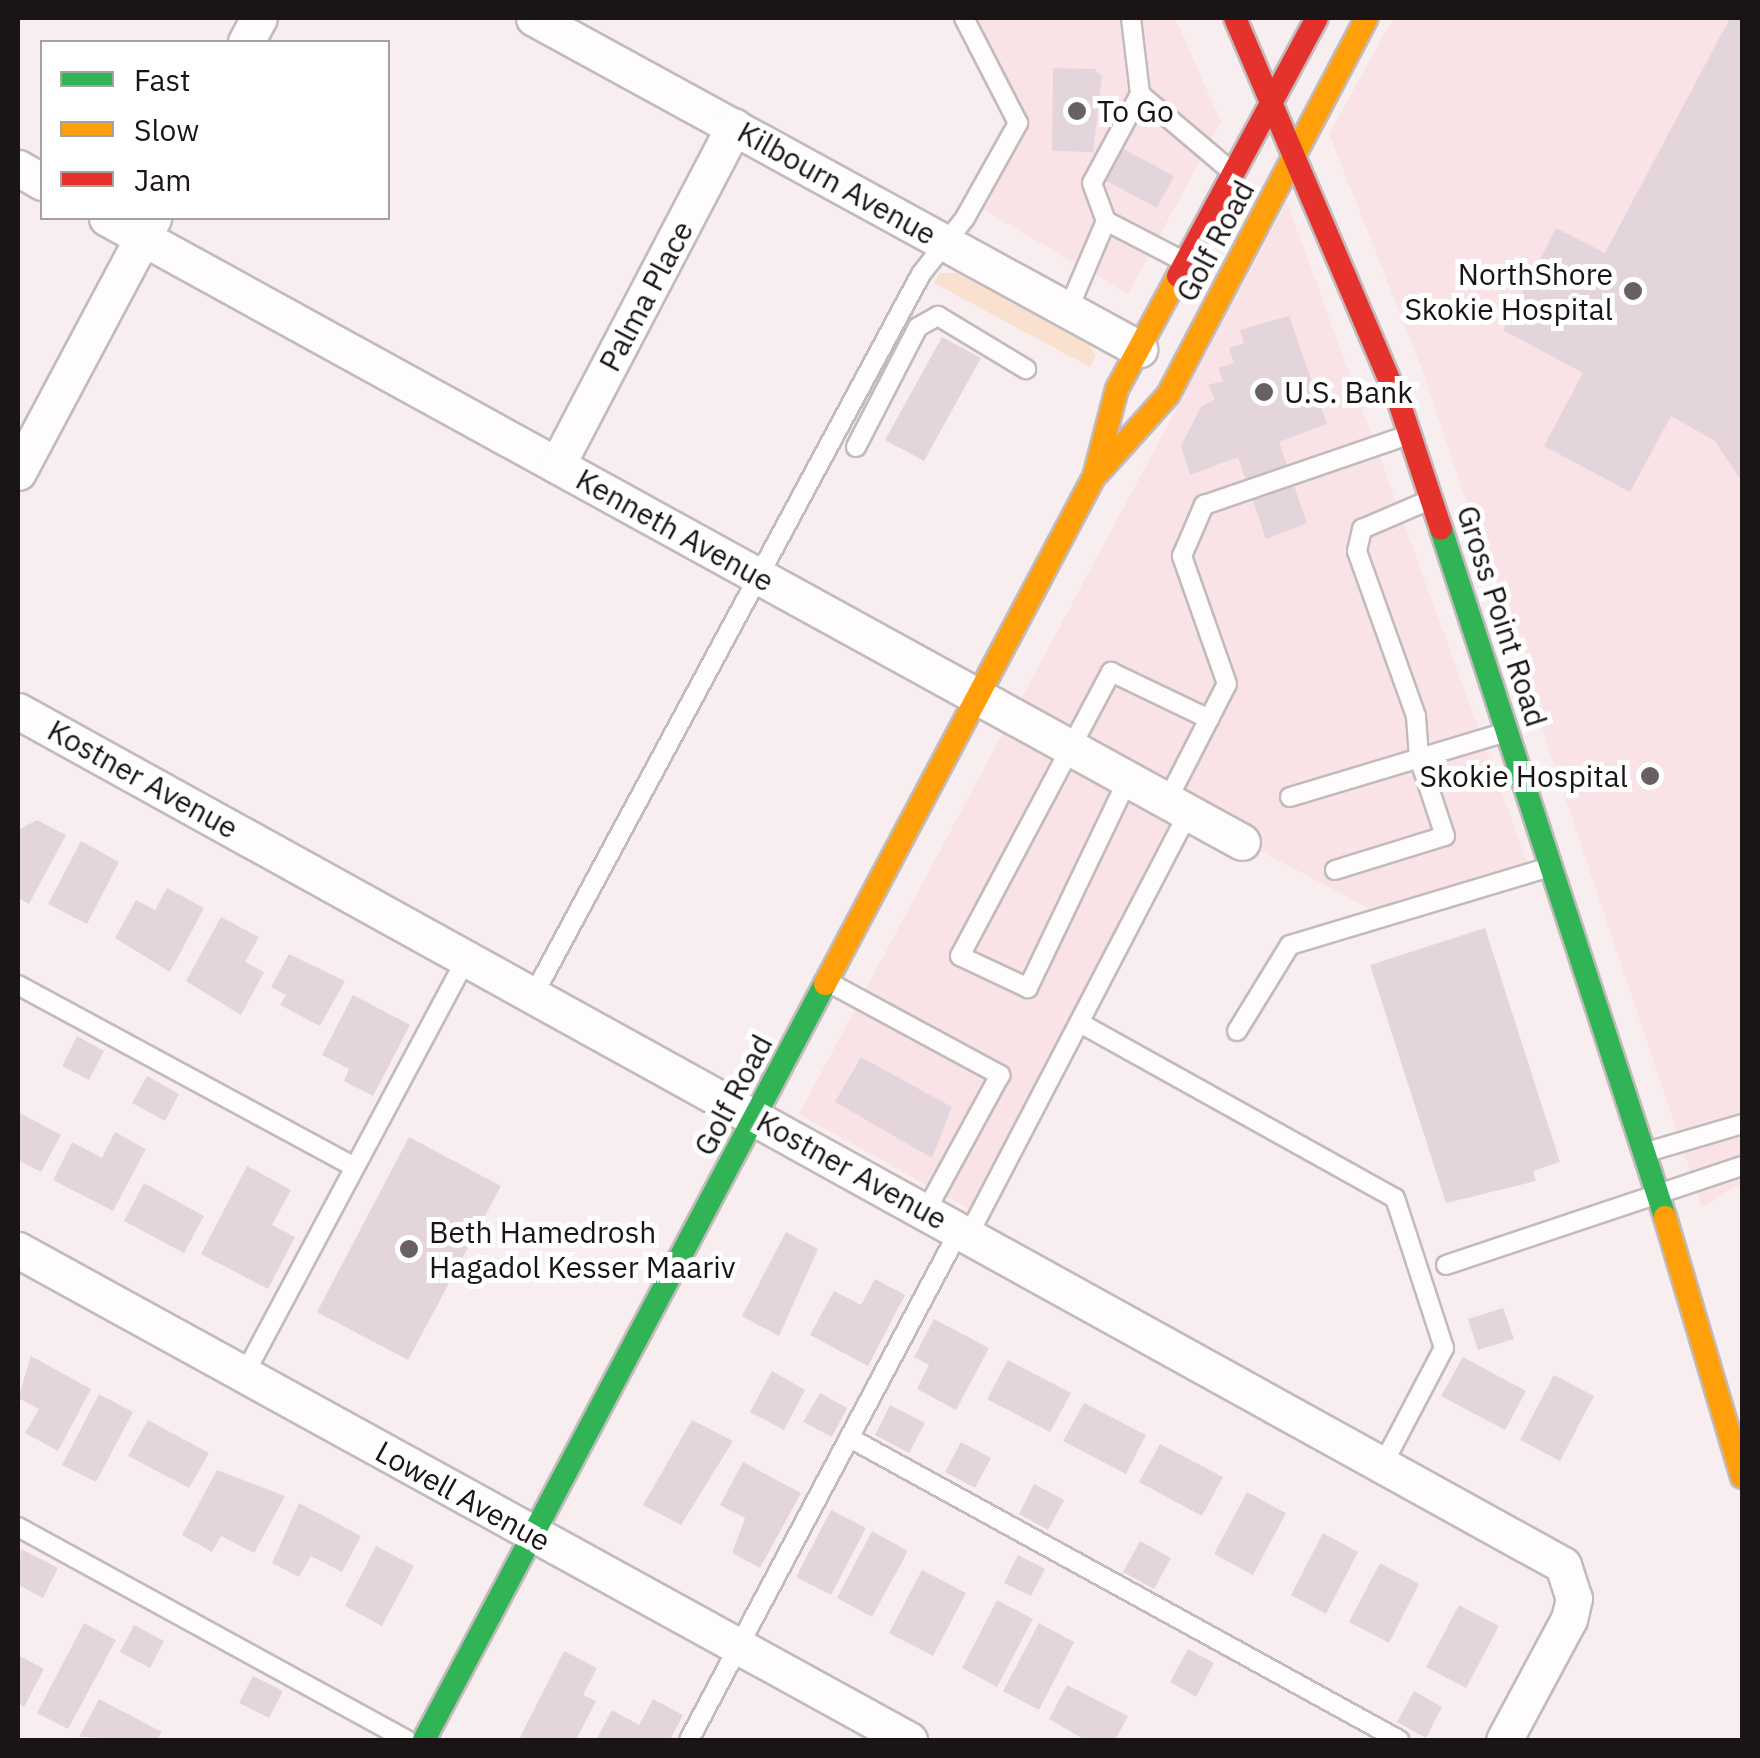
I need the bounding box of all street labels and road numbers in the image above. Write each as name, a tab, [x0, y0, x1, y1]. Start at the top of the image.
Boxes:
street label: Kilbourn Avenue	[732, 114, 942, 252]
street label: Golf Road	[1168, 174, 1262, 308]
street label: Palma Place	[591, 215, 701, 377]
street label: Kenneth Avenue	[570, 461, 780, 599]
street label: Gross Point Road	[1449, 501, 1555, 731]
street label: Kostner Avenue	[42, 712, 244, 846]
street label: Golf Road	[686, 1028, 780, 1162]
street label: Kostner Avenue	[751, 1103, 953, 1237]
street label: Lowell Avenue	[369, 1433, 557, 1559]

